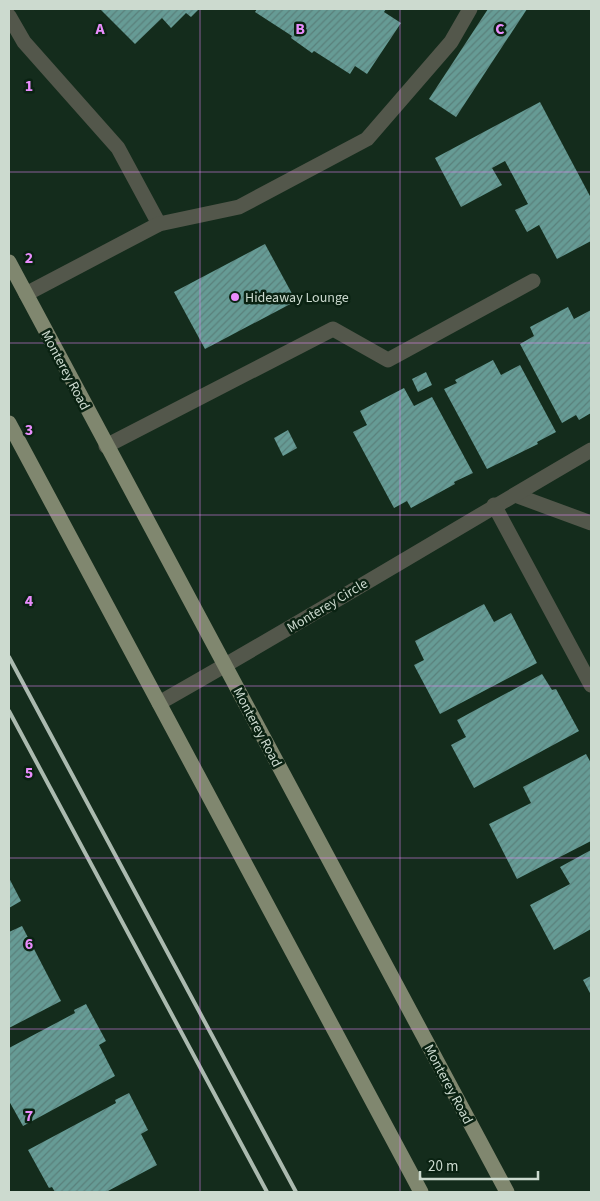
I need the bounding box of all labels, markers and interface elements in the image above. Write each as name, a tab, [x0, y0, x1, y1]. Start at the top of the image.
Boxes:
text: A	[94, 18, 105, 40]
text: B	[295, 18, 305, 40]
text: C	[495, 18, 505, 40]
text: 1	[25, 75, 33, 97]
text: 2	[25, 247, 33, 269]
place label: Hideaway Lounge	[245, 288, 349, 308]
marker: Hideaway Lounge	[229, 291, 241, 303]
street label: Monterey Road	[36, 327, 95, 414]
text: 3	[25, 419, 33, 441]
street label: Monterey Circle	[283, 574, 372, 638]
text: 4	[25, 590, 34, 612]
street label: Monterey Road	[228, 684, 287, 771]
text: 5	[25, 762, 33, 784]
text: 6	[25, 933, 33, 955]
street label: Monterey Road	[419, 1041, 478, 1128]
text: 7	[25, 1105, 33, 1127]
scale bar	[420, 1148, 538, 1180]
text: 20 m	[428, 1156, 458, 1177]

